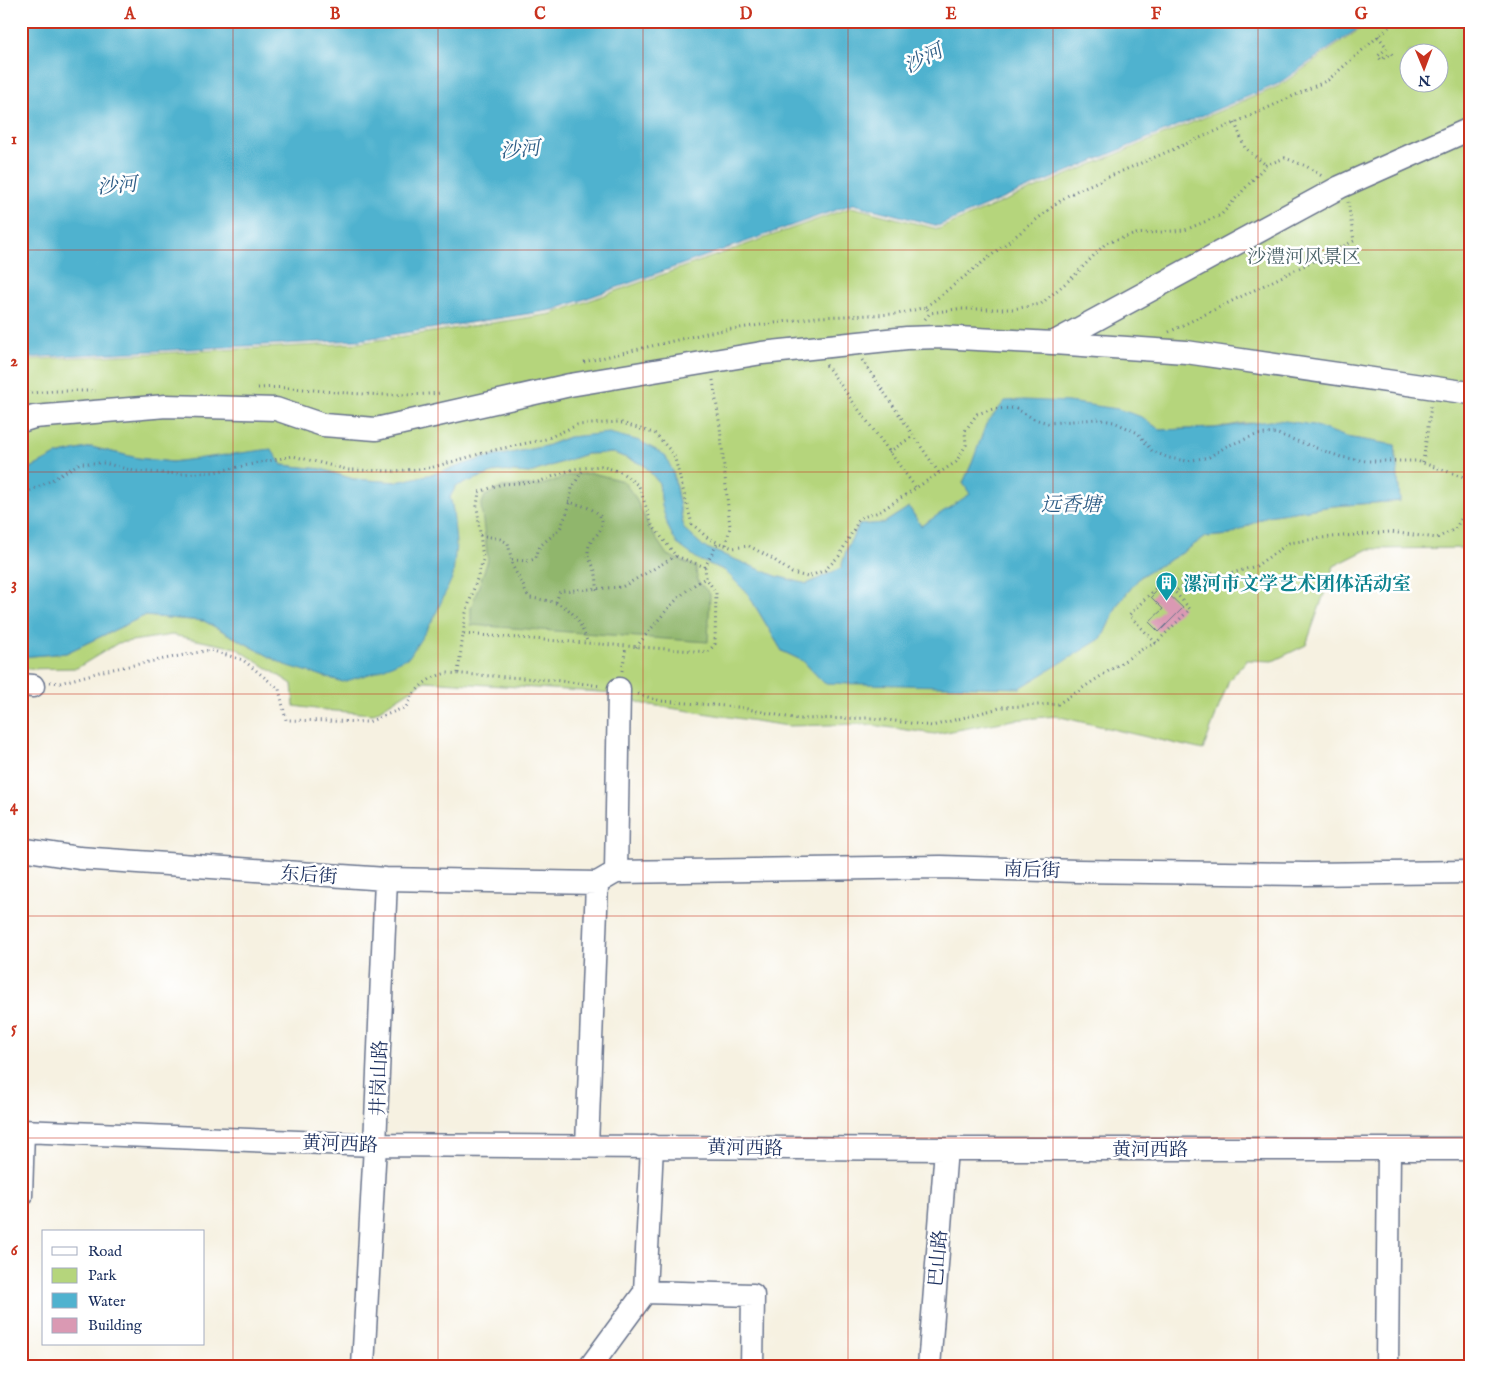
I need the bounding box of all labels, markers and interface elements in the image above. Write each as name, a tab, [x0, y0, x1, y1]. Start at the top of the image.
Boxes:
text: A	[124, 5, 137, 25]
text: B	[330, 5, 341, 25]
text: C	[534, 5, 546, 25]
text: D	[740, 5, 753, 25]
text: E	[945, 5, 957, 25]
text: F	[1151, 5, 1162, 25]
text: G	[1355, 5, 1368, 25]
water label: 沙河	[900, 38, 950, 80]
north arrow	[1398, 42, 1448, 92]
text: N	[1418, 71, 1431, 89]
text: 1	[11, 130, 17, 150]
water label: 沙河	[499, 136, 544, 165]
water label: 沙河	[96, 172, 141, 201]
park label: 沙澧河风景区	[1247, 246, 1361, 270]
text: 2	[10, 352, 18, 372]
water label: 远香塘	[1041, 493, 1104, 518]
building icon: 漯河市文学艺术团体活动室	[1155, 571, 1179, 602]
place label: 漯河市文学艺术团体活动室	[1183, 573, 1411, 597]
text: 3	[11, 575, 17, 595]
text: 4	[10, 797, 19, 817]
street label: 南后街	[1003, 858, 1061, 884]
street label: 东后街	[280, 862, 338, 890]
text: 5	[11, 1019, 17, 1039]
street label: 井岗山路	[367, 1040, 393, 1116]
street label: 黄河西路	[302, 1132, 378, 1158]
street label: 黄河西路	[707, 1136, 783, 1162]
street label: 黄河西路	[1112, 1139, 1188, 1163]
street label: 巴山路	[925, 1229, 953, 1288]
legend	[42, 1230, 205, 1346]
text: 6	[11, 1241, 19, 1261]
text: Road	[88, 1242, 123, 1261]
text: Park	[88, 1266, 118, 1285]
text: Water	[88, 1292, 126, 1311]
text: Building	[88, 1316, 143, 1335]

